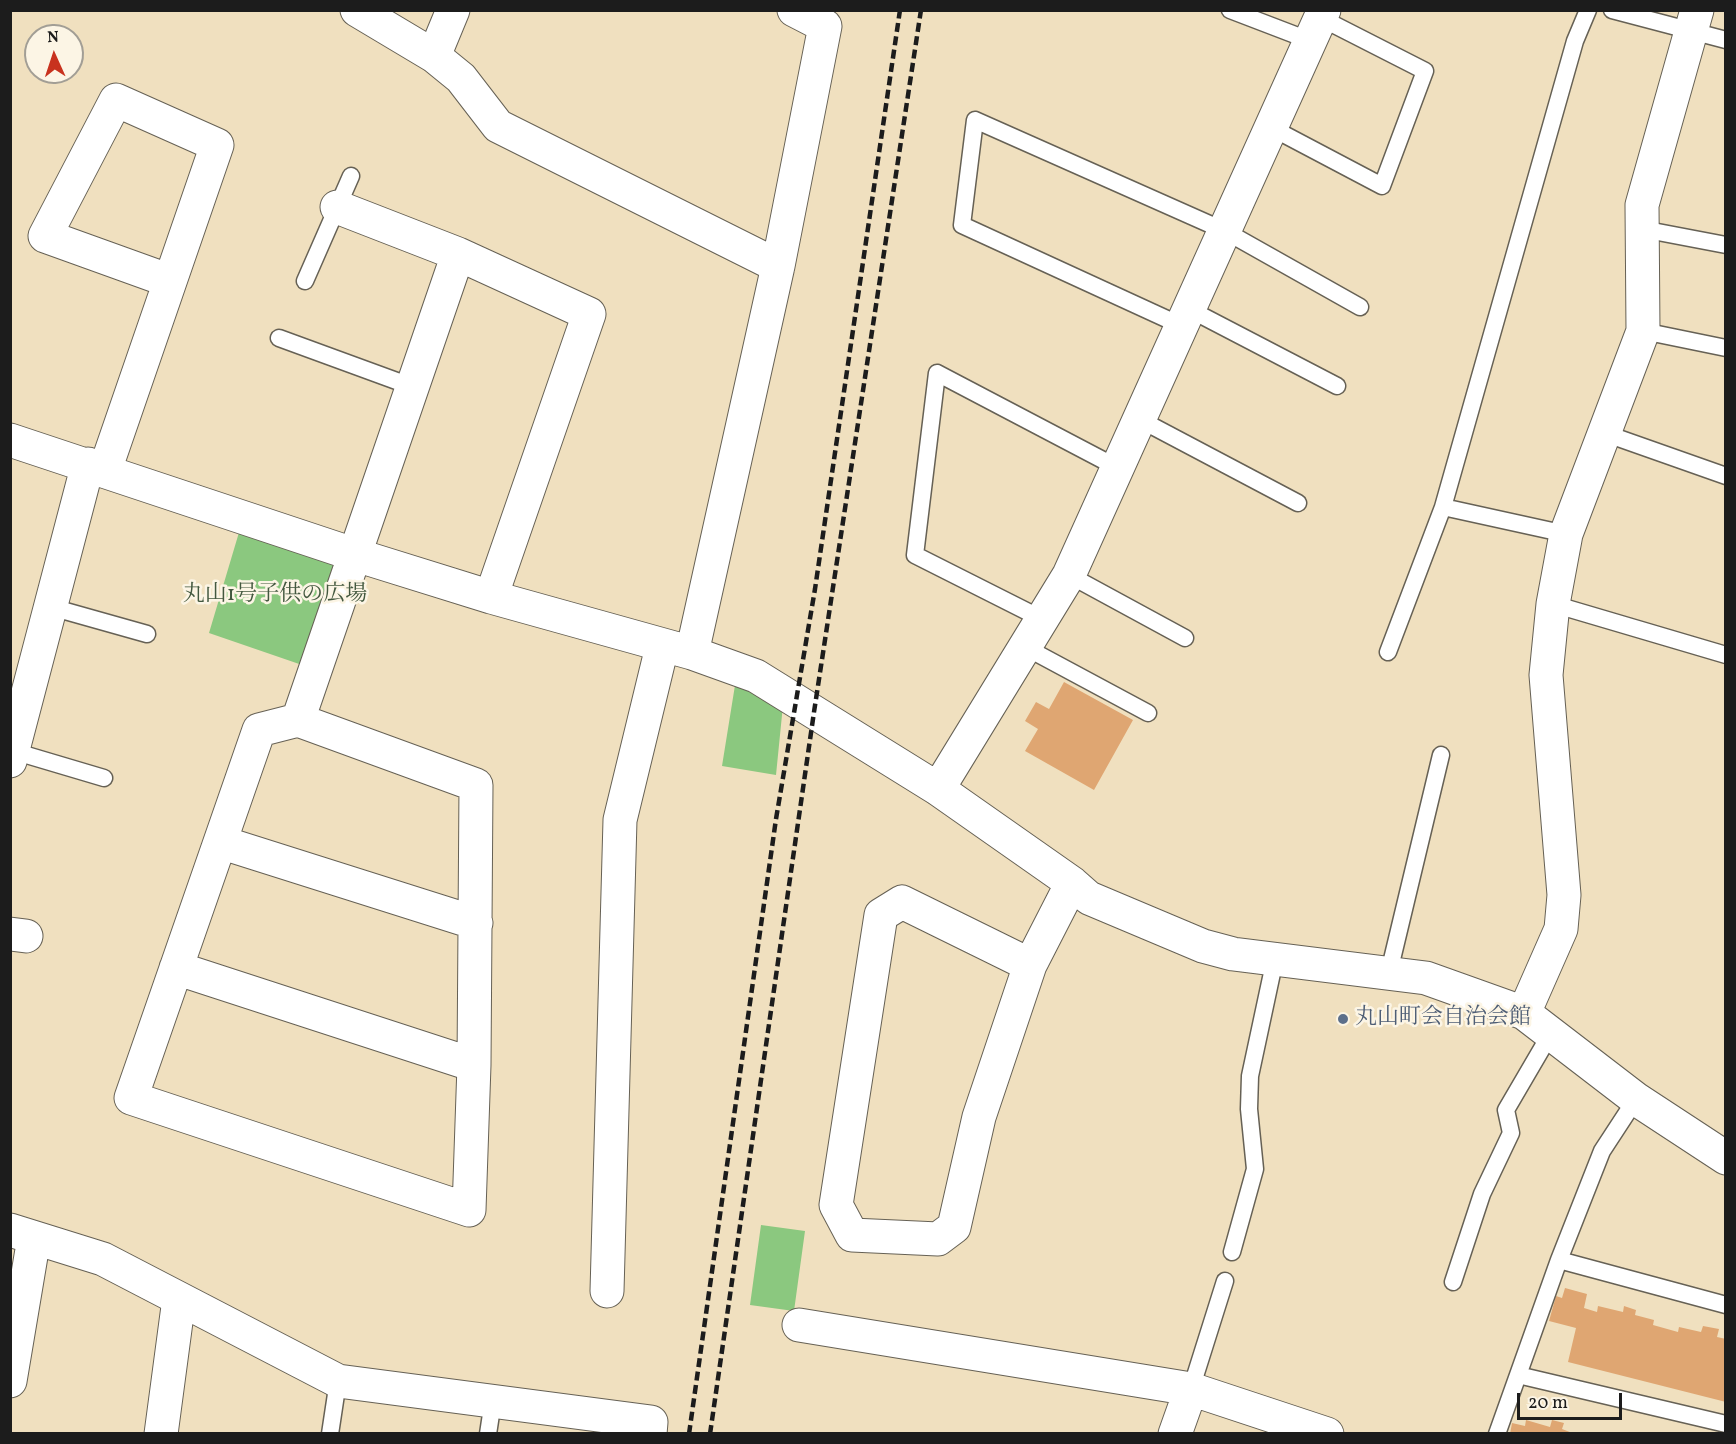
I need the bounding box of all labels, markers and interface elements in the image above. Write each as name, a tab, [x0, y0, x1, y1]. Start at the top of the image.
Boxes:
north arrow	[24, 24, 84, 84]
text: N	[47, 27, 60, 49]
park label: 丸山1号子供の広場	[183, 583, 367, 609]
place label: 丸山町会自治会館	[1355, 1006, 1531, 1032]
marker: 丸山町会自治会館	[1336, 1012, 1350, 1026]
scale bar	[1520, 1381, 1625, 1419]
text: 20 m	[1528, 1391, 1568, 1416]

